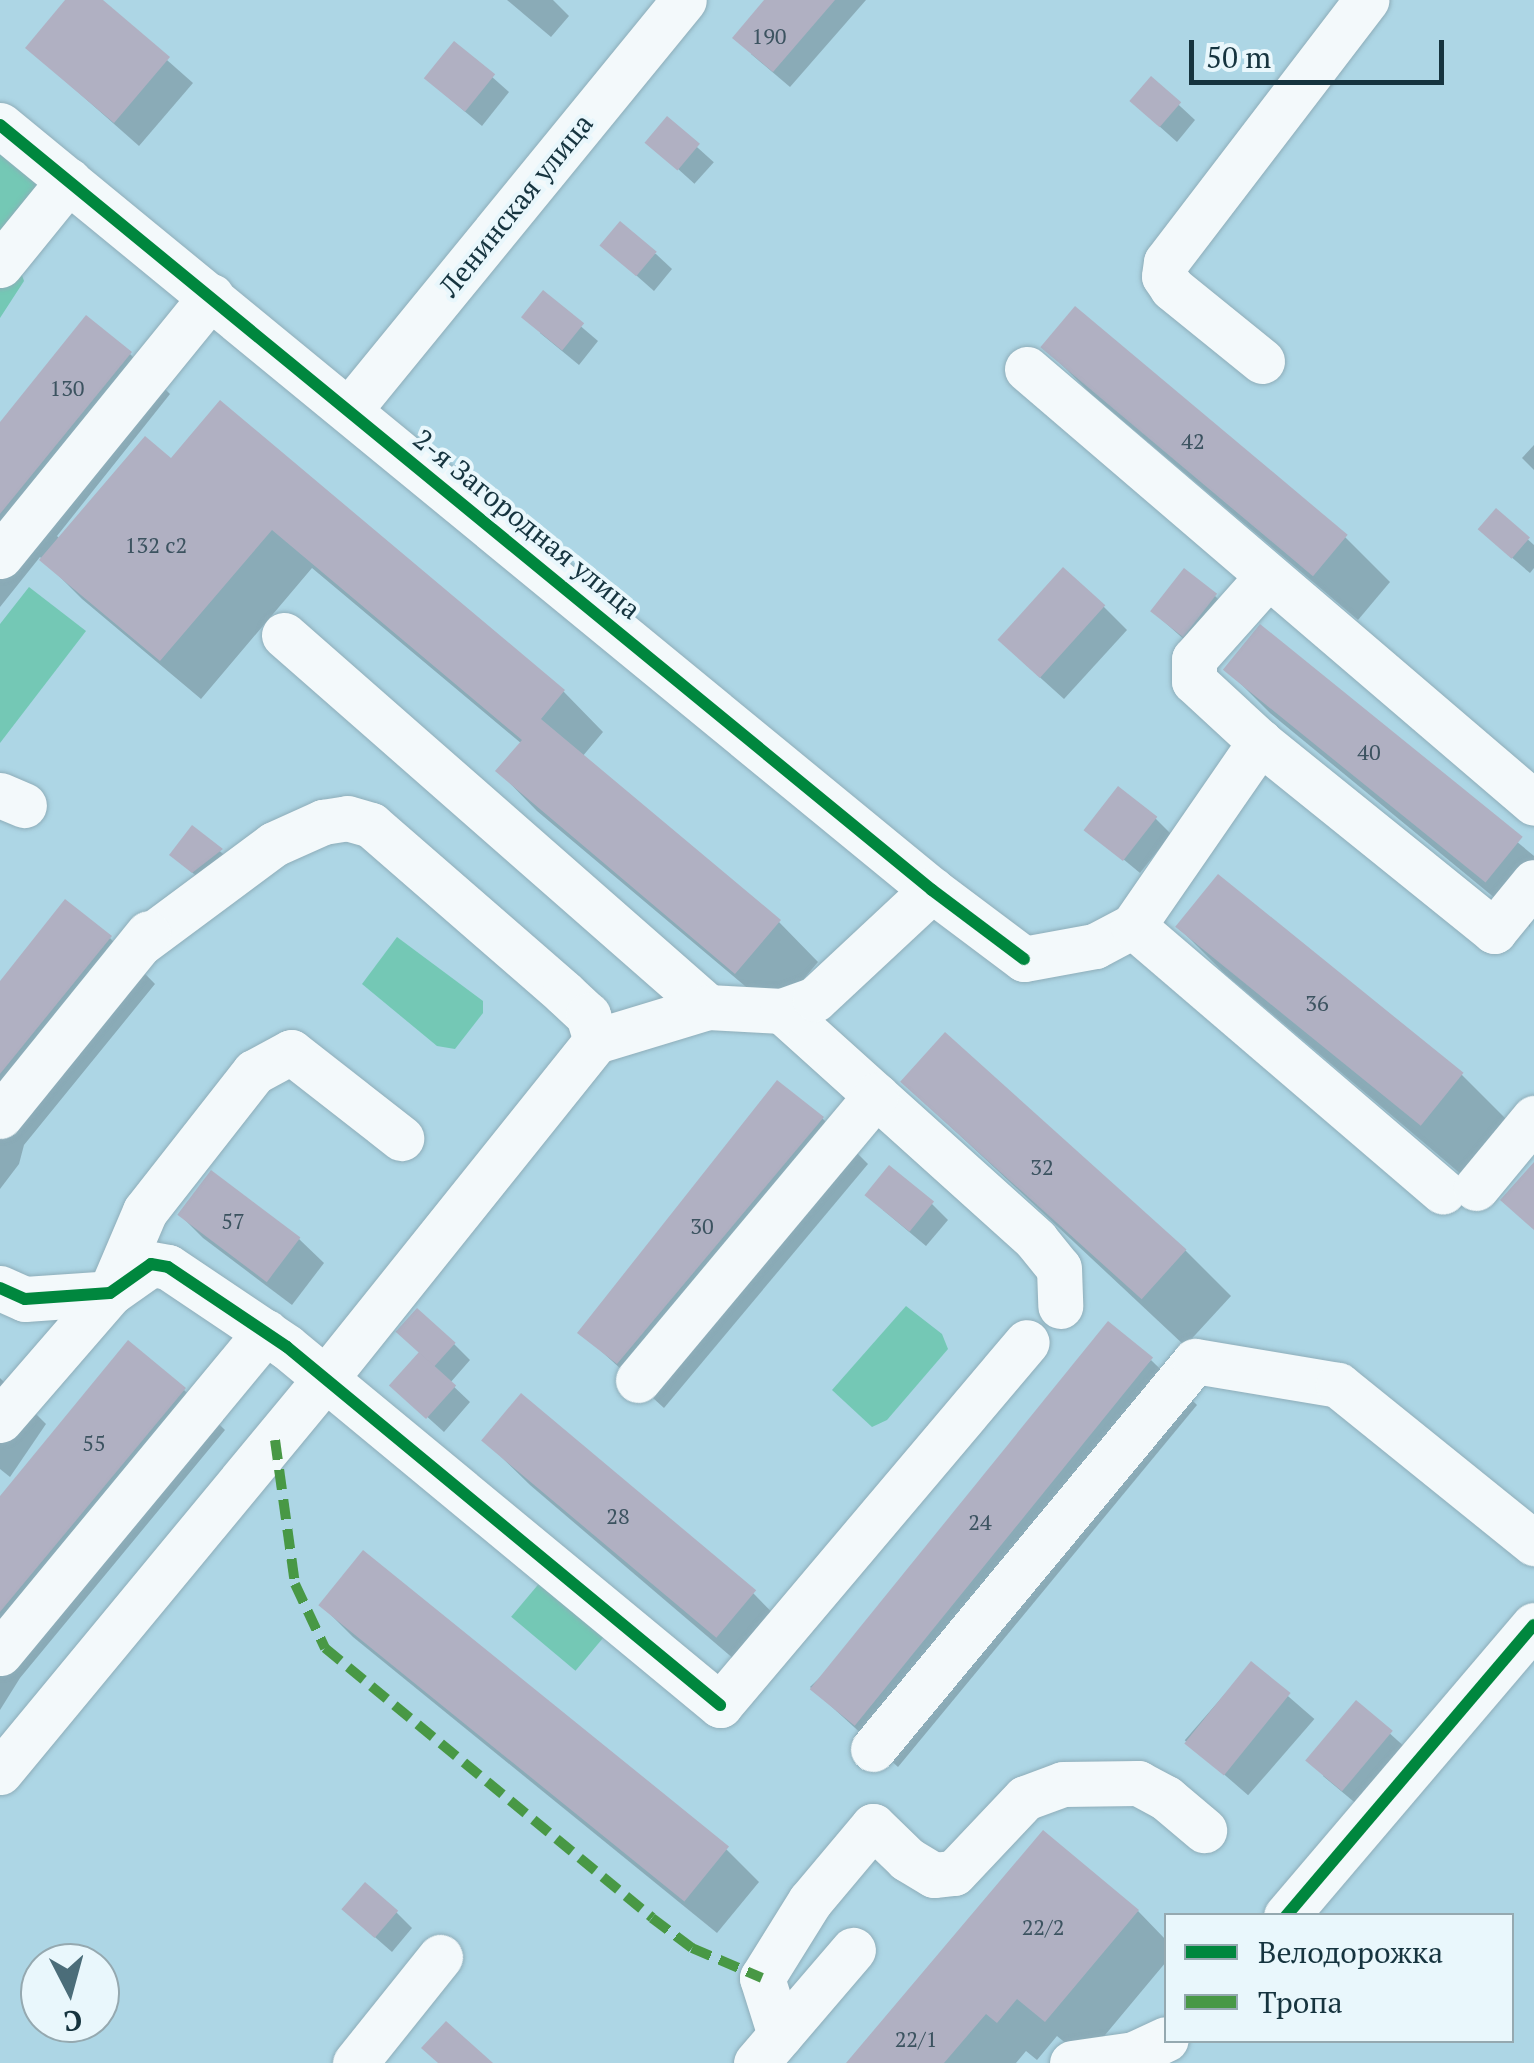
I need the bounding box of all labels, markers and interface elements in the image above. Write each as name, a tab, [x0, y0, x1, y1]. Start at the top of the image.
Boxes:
scale bar	[1194, 20, 1449, 82]
house number: 190	[751, 23, 787, 49]
text: 50 m	[1206, 37, 1271, 77]
street label: Ленинская улица	[432, 107, 600, 303]
house number: 130	[49, 375, 85, 401]
street label: 2-я Загородная улица	[407, 422, 647, 626]
house number: 42	[1181, 428, 1205, 454]
house number: 132 с2	[125, 532, 187, 558]
house number: 40	[1357, 739, 1381, 765]
house number: 36	[1305, 990, 1329, 1016]
house number: 32	[1030, 1154, 1054, 1180]
house number: 57	[221, 1208, 245, 1234]
house number: 30	[690, 1213, 714, 1239]
house number: 55	[82, 1430, 106, 1456]
house number: 28	[606, 1503, 630, 1529]
house number: 24	[968, 1509, 992, 1535]
legend	[1164, 1913, 1514, 2043]
house number: 22/2	[1022, 1914, 1064, 1940]
text: Велодорожка	[1258, 1932, 1443, 1972]
north arrow	[20, 1943, 120, 2043]
text: Тропа	[1258, 1982, 1343, 2022]
text: С	[62, 2002, 84, 2041]
house number: 22/1	[895, 2026, 937, 2052]

